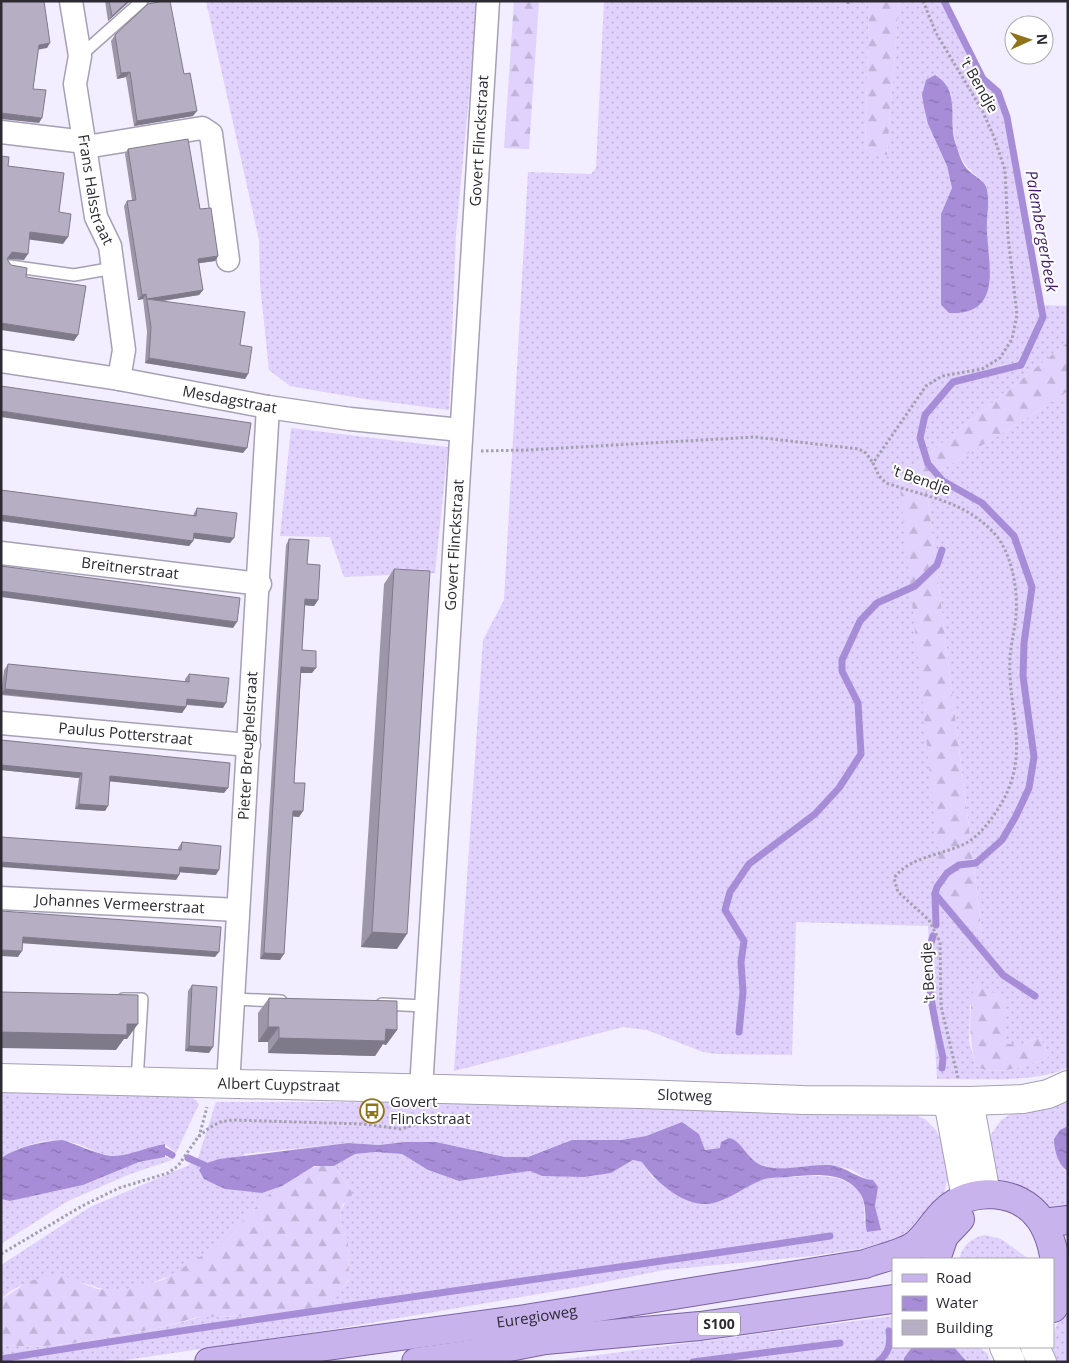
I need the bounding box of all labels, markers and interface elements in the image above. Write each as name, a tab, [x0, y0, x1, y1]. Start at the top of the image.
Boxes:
north arrow	[1004, 15, 1054, 65]
text: N	[1033, 33, 1052, 45]
street label: 't Bendje	[956, 53, 1004, 116]
street label: Govert Flinckstraat	[464, 74, 492, 207]
street label: Frans Halsstraat	[74, 133, 119, 248]
water label: Palembergerbeek	[1020, 168, 1064, 295]
street label: Mesdagstraat	[181, 380, 278, 417]
street label: 't Bendje	[889, 460, 954, 498]
street label: Govert Flinckstraat	[439, 479, 468, 611]
street label: Breitnerstraat	[80, 552, 180, 583]
street label: Pieter Breughelstraat	[233, 671, 261, 820]
street label: Paulus Potterstraat	[58, 717, 194, 749]
street label: Johannes Vermeerstraat	[33, 889, 205, 917]
street label: 't Bendje	[915, 942, 939, 1004]
street label: Albert Cuypstraat	[218, 1072, 340, 1095]
street label: Slotweg	[657, 1084, 712, 1106]
place label: Govert Flinckstraat	[390, 1091, 470, 1128]
bus stop icon: Govert Flinckstraat	[359, 1098, 385, 1124]
legend	[892, 1258, 1054, 1348]
text: Road	[936, 1267, 972, 1287]
text: Water	[936, 1292, 978, 1312]
street label: Euregioweg	[495, 1300, 579, 1332]
road number: S100	[698, 1312, 740, 1336]
text: Building	[936, 1317, 993, 1337]

